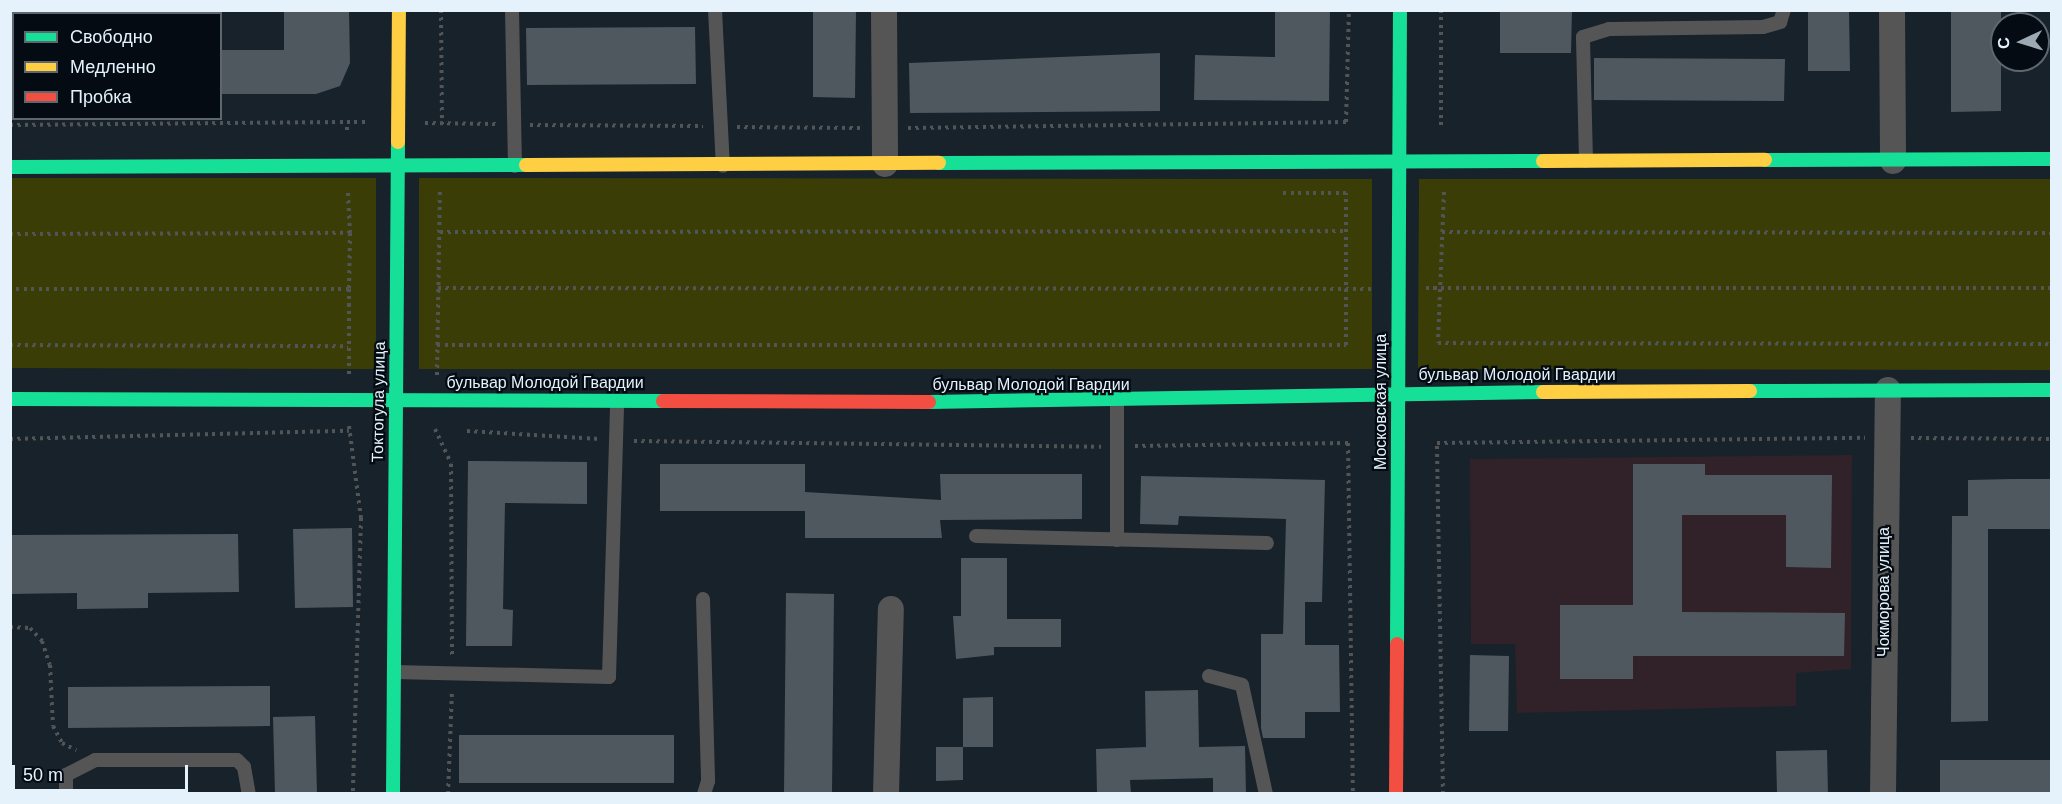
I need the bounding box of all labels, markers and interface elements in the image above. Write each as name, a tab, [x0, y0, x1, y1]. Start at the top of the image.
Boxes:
legend	[12, 12, 222, 120]
north arrow	[1990, 12, 2050, 72]
text: Свободно	[70, 27, 153, 47]
text: С	[1995, 37, 2012, 50]
text: Медленно	[70, 57, 156, 77]
text: Пробка	[70, 87, 132, 107]
street label: Московская улица	[1371, 334, 1391, 470]
street label: Токтогула улица	[368, 341, 390, 463]
street label: бульвар Молодой Гвардии	[1418, 365, 1616, 385]
street label: бульвар Молодой Гвардии	[446, 373, 644, 393]
street label: бульвар Молодой Гвардии	[932, 375, 1130, 395]
street label: Чокморова улица	[1874, 527, 1894, 657]
scale bar	[15, 753, 190, 791]
text: 50 m	[23, 765, 63, 785]

